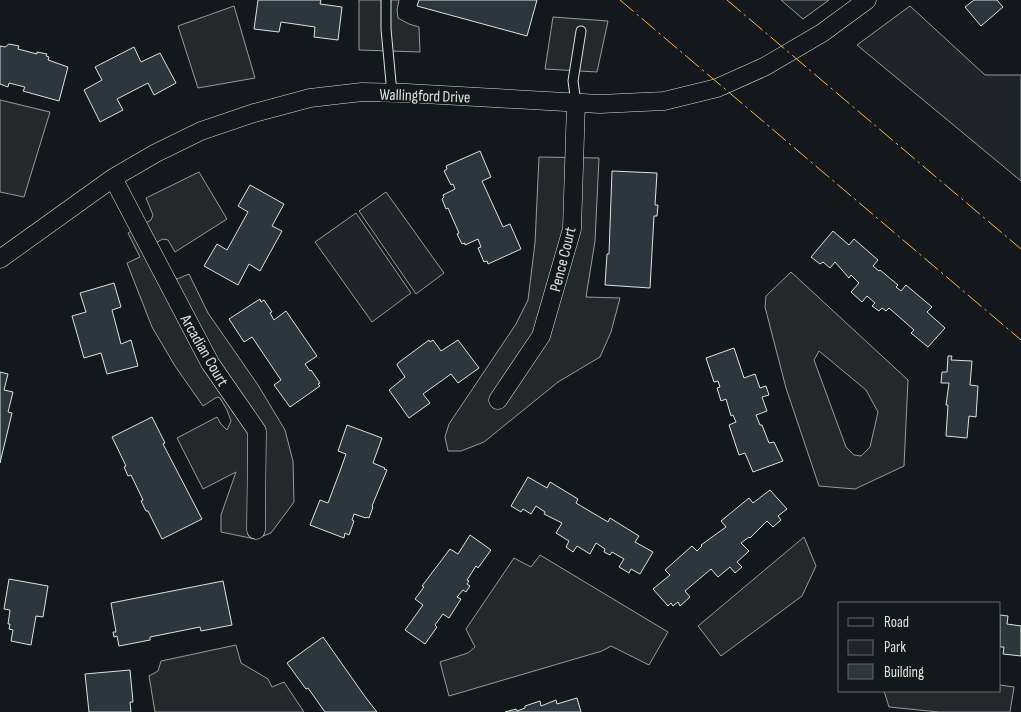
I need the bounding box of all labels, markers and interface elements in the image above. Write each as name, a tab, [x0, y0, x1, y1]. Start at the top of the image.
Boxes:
street label: Wallingford Drive	[379, 85, 471, 108]
street label: Pence Court	[546, 225, 581, 294]
street label: Arcadian Court	[175, 311, 232, 390]
legend	[838, 602, 1001, 692]
text: Road	[884, 613, 909, 632]
text: Park	[884, 638, 906, 657]
text: Building	[884, 663, 924, 682]

